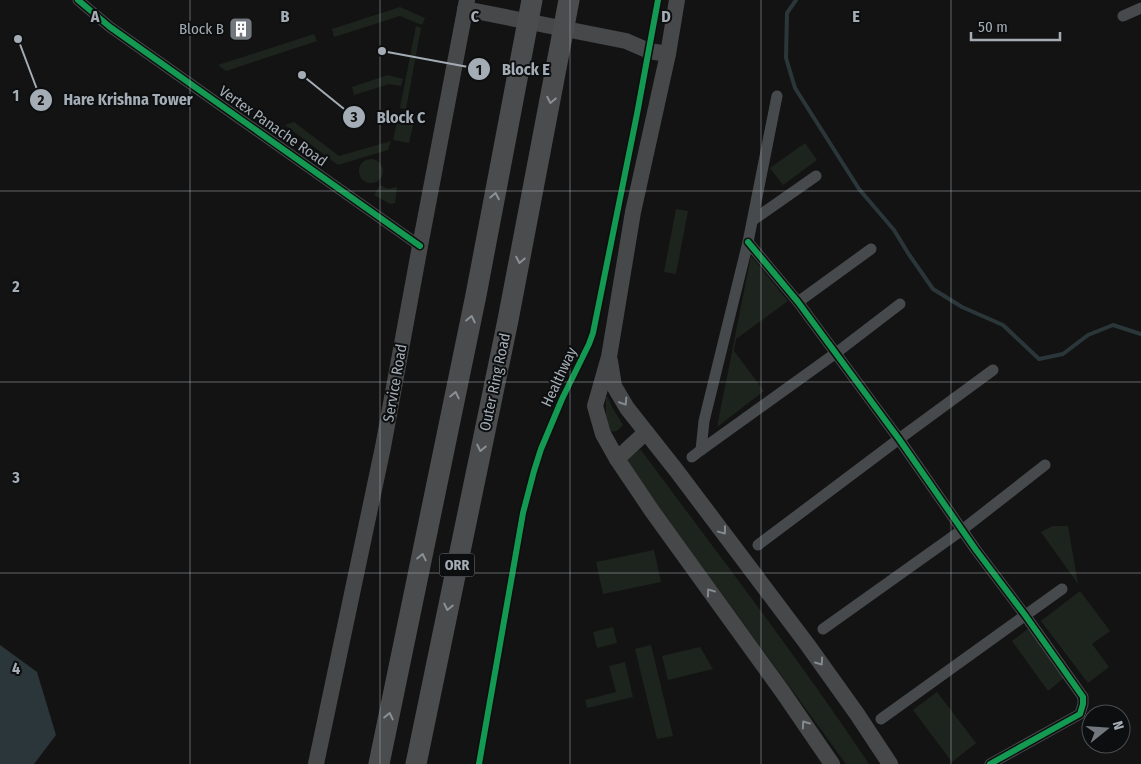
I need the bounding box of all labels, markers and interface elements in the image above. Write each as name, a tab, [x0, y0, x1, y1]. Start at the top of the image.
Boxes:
text: A	[90, 7, 100, 26]
text: B	[281, 7, 290, 26]
text: C	[471, 7, 480, 26]
text: D	[661, 7, 671, 26]
text: E	[852, 7, 860, 26]
scale bar	[971, 10, 1060, 42]
building icon: Block B	[228, 16, 254, 42]
text: 50 m	[978, 18, 1008, 36]
place label: Block B	[179, 20, 224, 38]
callout: Block E	[467, 54, 560, 85]
text: Block E	[502, 60, 550, 79]
text: 1	[476, 61, 482, 79]
street label: Vertex Panache Road	[215, 82, 331, 170]
callout: Hare Krishna Tower	[29, 84, 203, 115]
text: 1	[13, 86, 19, 105]
text: Hare Krishna Tower	[63, 90, 193, 109]
text: 2	[37, 91, 45, 109]
one-way arrow	[546, 96, 557, 104]
callout: Block C	[342, 102, 436, 133]
text: 3	[349, 108, 358, 126]
text: Block C	[377, 108, 426, 127]
one-way arrow	[489, 191, 500, 200]
one-way arrow	[515, 255, 525, 264]
text: 2	[11, 277, 20, 296]
one-way arrow	[465, 314, 476, 323]
street label: Outer Ring Road	[476, 331, 514, 433]
street label: Service Road	[379, 343, 411, 423]
street label: Healthway	[537, 344, 581, 410]
one-way arrow	[449, 391, 460, 400]
one-way arrow	[618, 397, 627, 406]
one-way arrow	[476, 443, 487, 452]
text: 3	[11, 468, 20, 487]
one-way arrow	[717, 525, 725, 534]
one-way arrow	[416, 553, 427, 562]
road number: ORR	[440, 554, 474, 576]
one-way arrow	[707, 588, 716, 598]
one-way arrow	[443, 603, 454, 611]
one-way arrow	[814, 656, 823, 665]
text: 4	[12, 659, 20, 678]
north arrow	[1081, 704, 1131, 754]
one-way arrow	[383, 712, 394, 721]
text: N	[1109, 719, 1127, 732]
one-way arrow	[802, 720, 811, 730]

